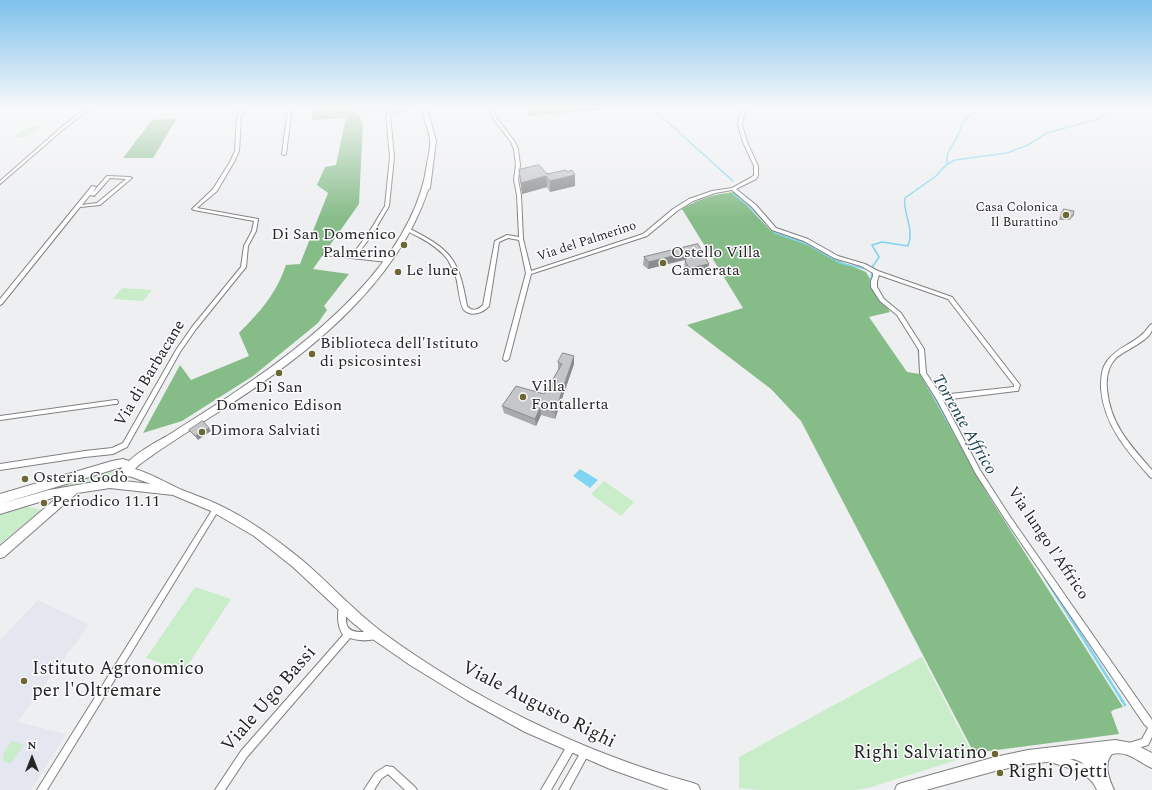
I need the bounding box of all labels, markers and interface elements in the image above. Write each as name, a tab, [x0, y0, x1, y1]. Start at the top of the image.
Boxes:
place label: Casa Colonica Il Burattino	[976, 200, 1058, 231]
marker: Casa Colonica Il Burattino	[1061, 210, 1071, 220]
street label: Via del Palmerino	[535, 219, 639, 265]
place label: Di San Domenico Palmerino	[272, 226, 396, 264]
marker: Di San Domenico Palmerino	[399, 240, 409, 250]
place label: Ostello Villa Camerata	[671, 244, 760, 282]
marker: Ostello Villa Camerata	[658, 258, 668, 268]
place label: Le lune	[406, 262, 459, 282]
marker: Le lune	[393, 267, 403, 277]
street label: Via di Barbacane	[112, 317, 190, 431]
place label: Biblioteca dell'Istituto di psicosintesi	[320, 335, 478, 373]
marker: Biblioteca dell'Istituto di psicosintesi	[307, 349, 317, 359]
marker: Di San Domenico Edison	[274, 368, 284, 378]
water label: Torrente Affrico	[926, 371, 1000, 479]
place label: Villa Fontallerta	[531, 378, 609, 416]
place label: Di San Domenico Edison	[216, 379, 342, 417]
marker: Villa Fontallerta	[518, 392, 528, 402]
place label: Dimora Salviati	[210, 422, 321, 442]
marker: Dimora Salviati	[197, 427, 207, 437]
place label: Osteria Godò	[33, 469, 128, 489]
marker: Osteria Godò	[20, 474, 30, 484]
street label: Via lungo l'Affrico	[1002, 484, 1092, 604]
place label: Periodico 11.11	[52, 493, 160, 513]
marker: Periodico 11.11	[39, 498, 49, 508]
street label: Viale Ugo Bassi	[218, 642, 322, 758]
street label: Viale Augusto Righi	[457, 657, 619, 755]
place label: Istituto Agronomico per l'Oltremare	[32, 659, 204, 703]
marker: Istituto Agronomico per l'Oltremare	[19, 676, 29, 686]
text: N	[28, 737, 36, 754]
north arrow	[12, 738, 52, 778]
place label: Righi Salviatino	[853, 743, 987, 765]
marker: Righi Salviatino	[990, 749, 1000, 759]
place label: Righi Ojetti	[1008, 762, 1108, 784]
marker: Righi Ojetti	[995, 768, 1005, 778]

